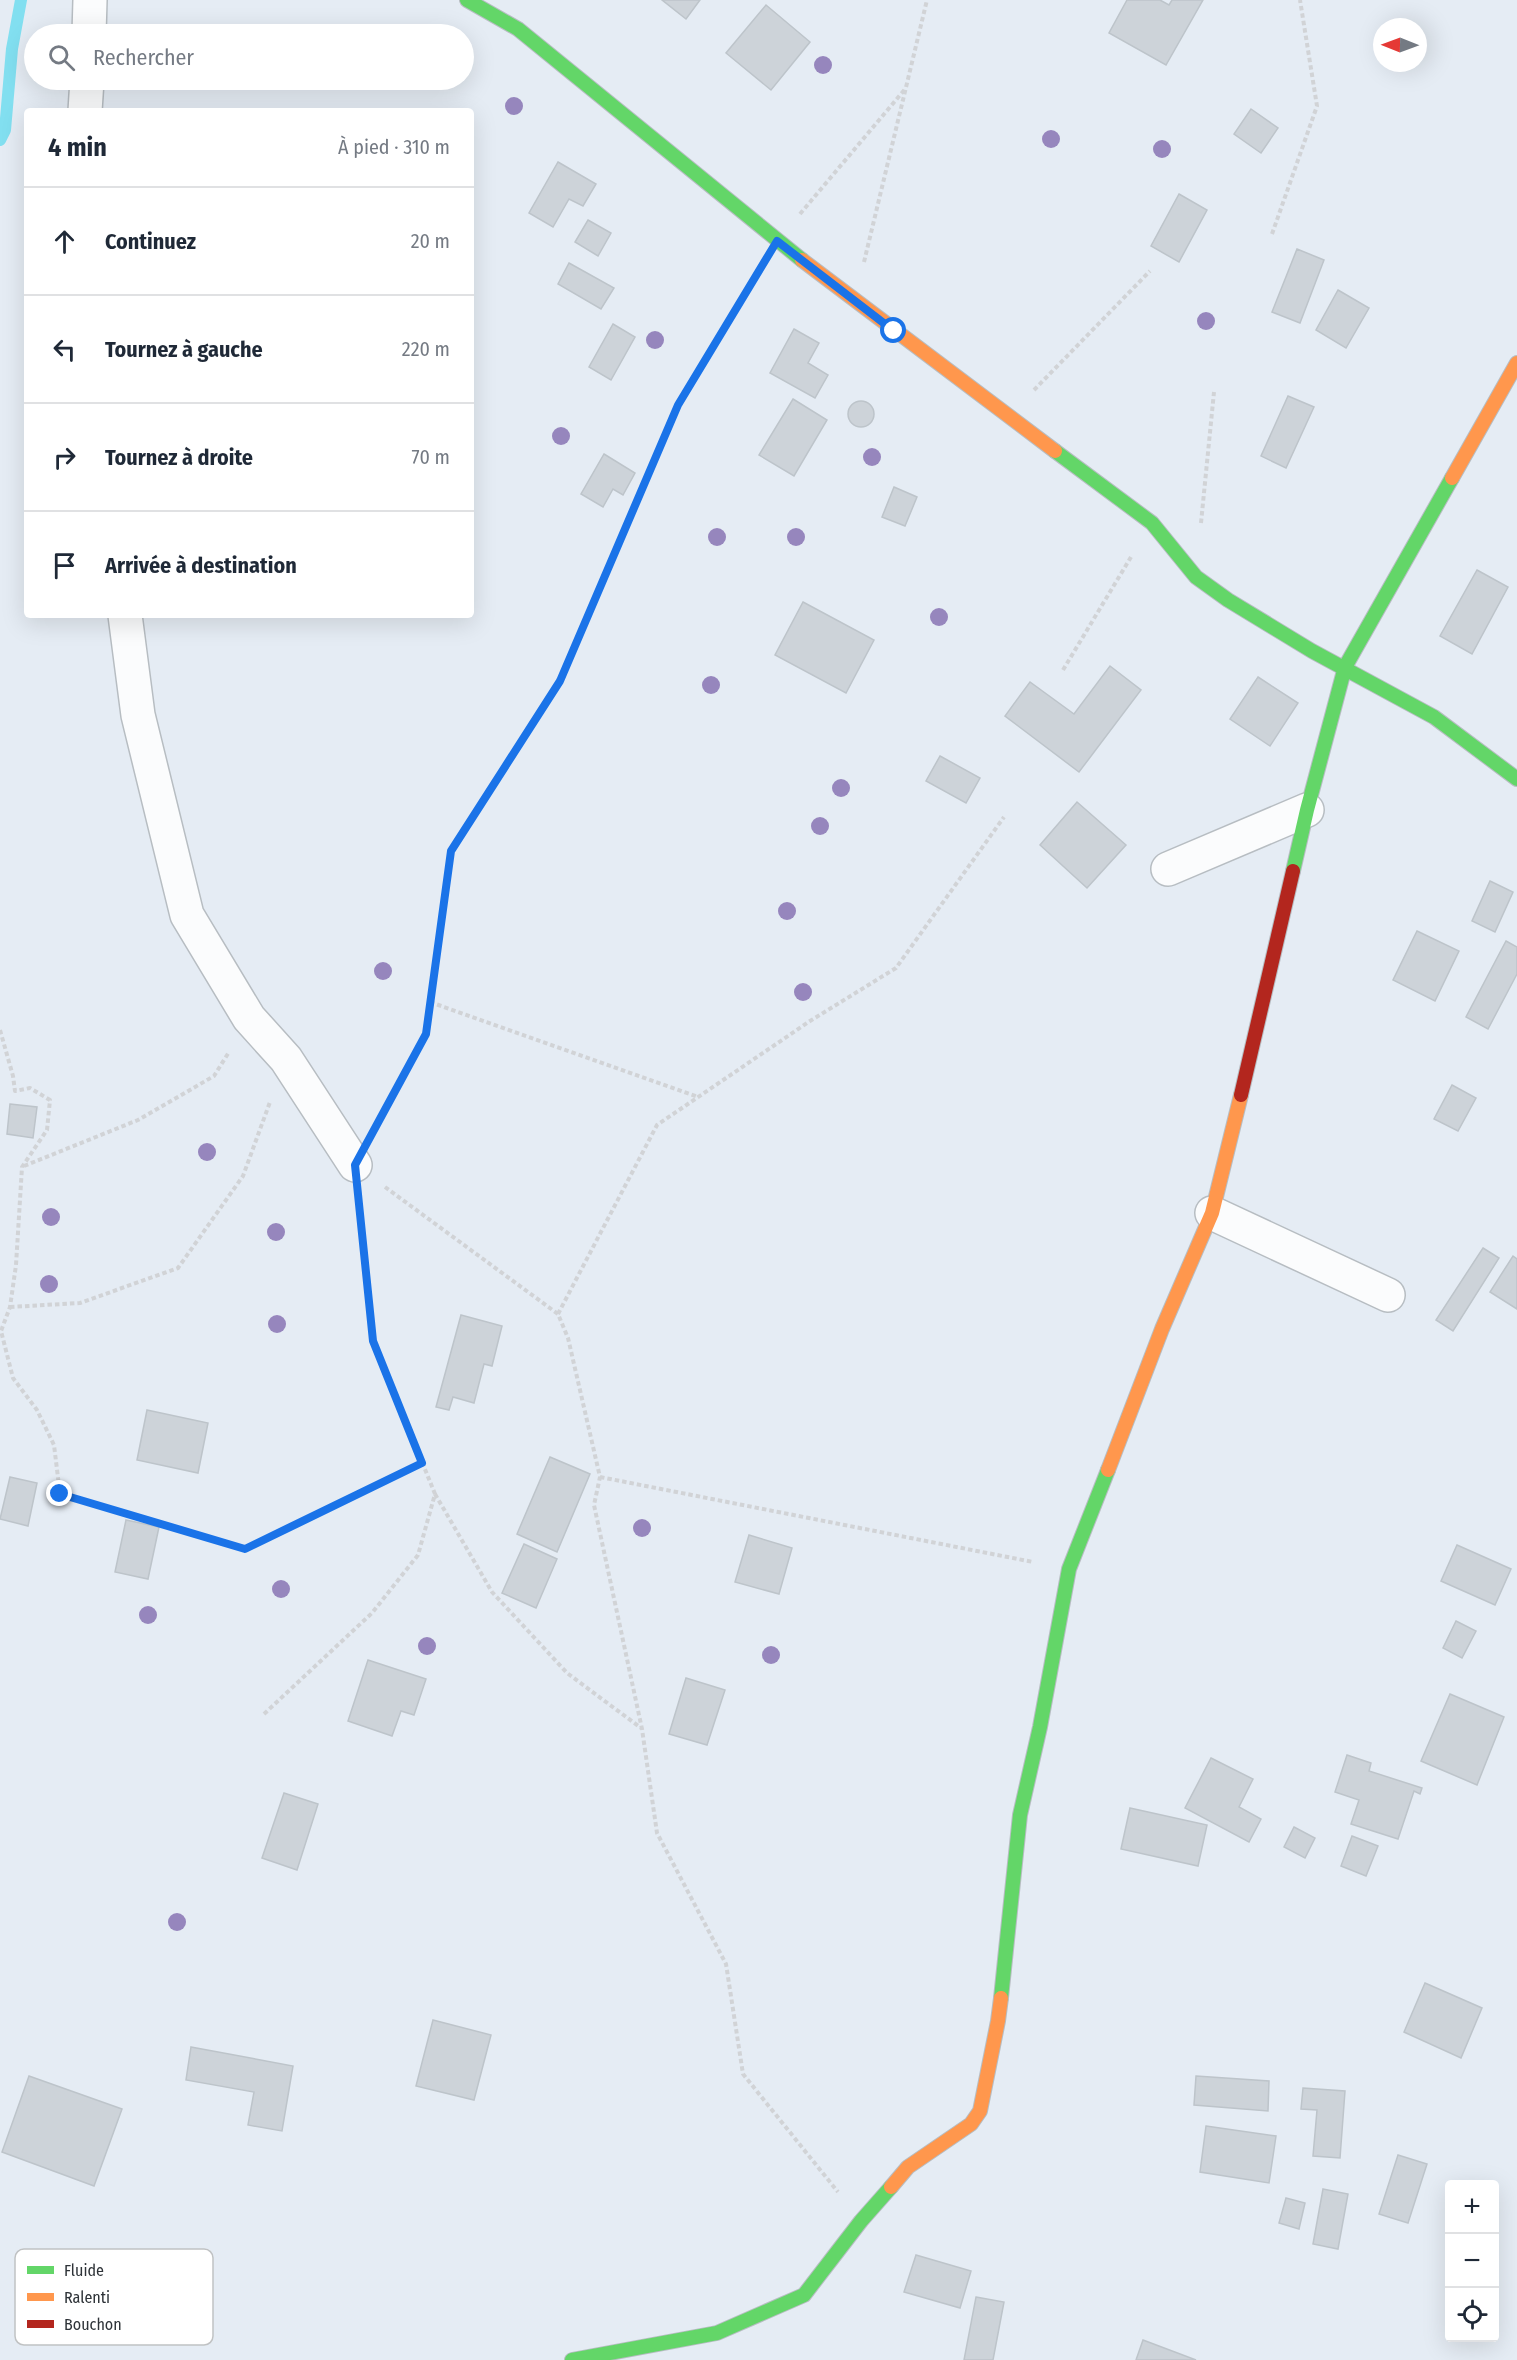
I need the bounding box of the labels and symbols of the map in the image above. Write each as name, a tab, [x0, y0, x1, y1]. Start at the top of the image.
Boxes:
north arrow	[1373, 18, 1427, 72]
route start	[880, 317, 906, 343]
route end	[46, 1480, 72, 1506]
legend	[15, 2249, 213, 2345]
text: Fluide	[64, 2261, 104, 2280]
text: Ralenti	[64, 2288, 110, 2307]
text: Bouchon	[64, 2315, 122, 2334]

